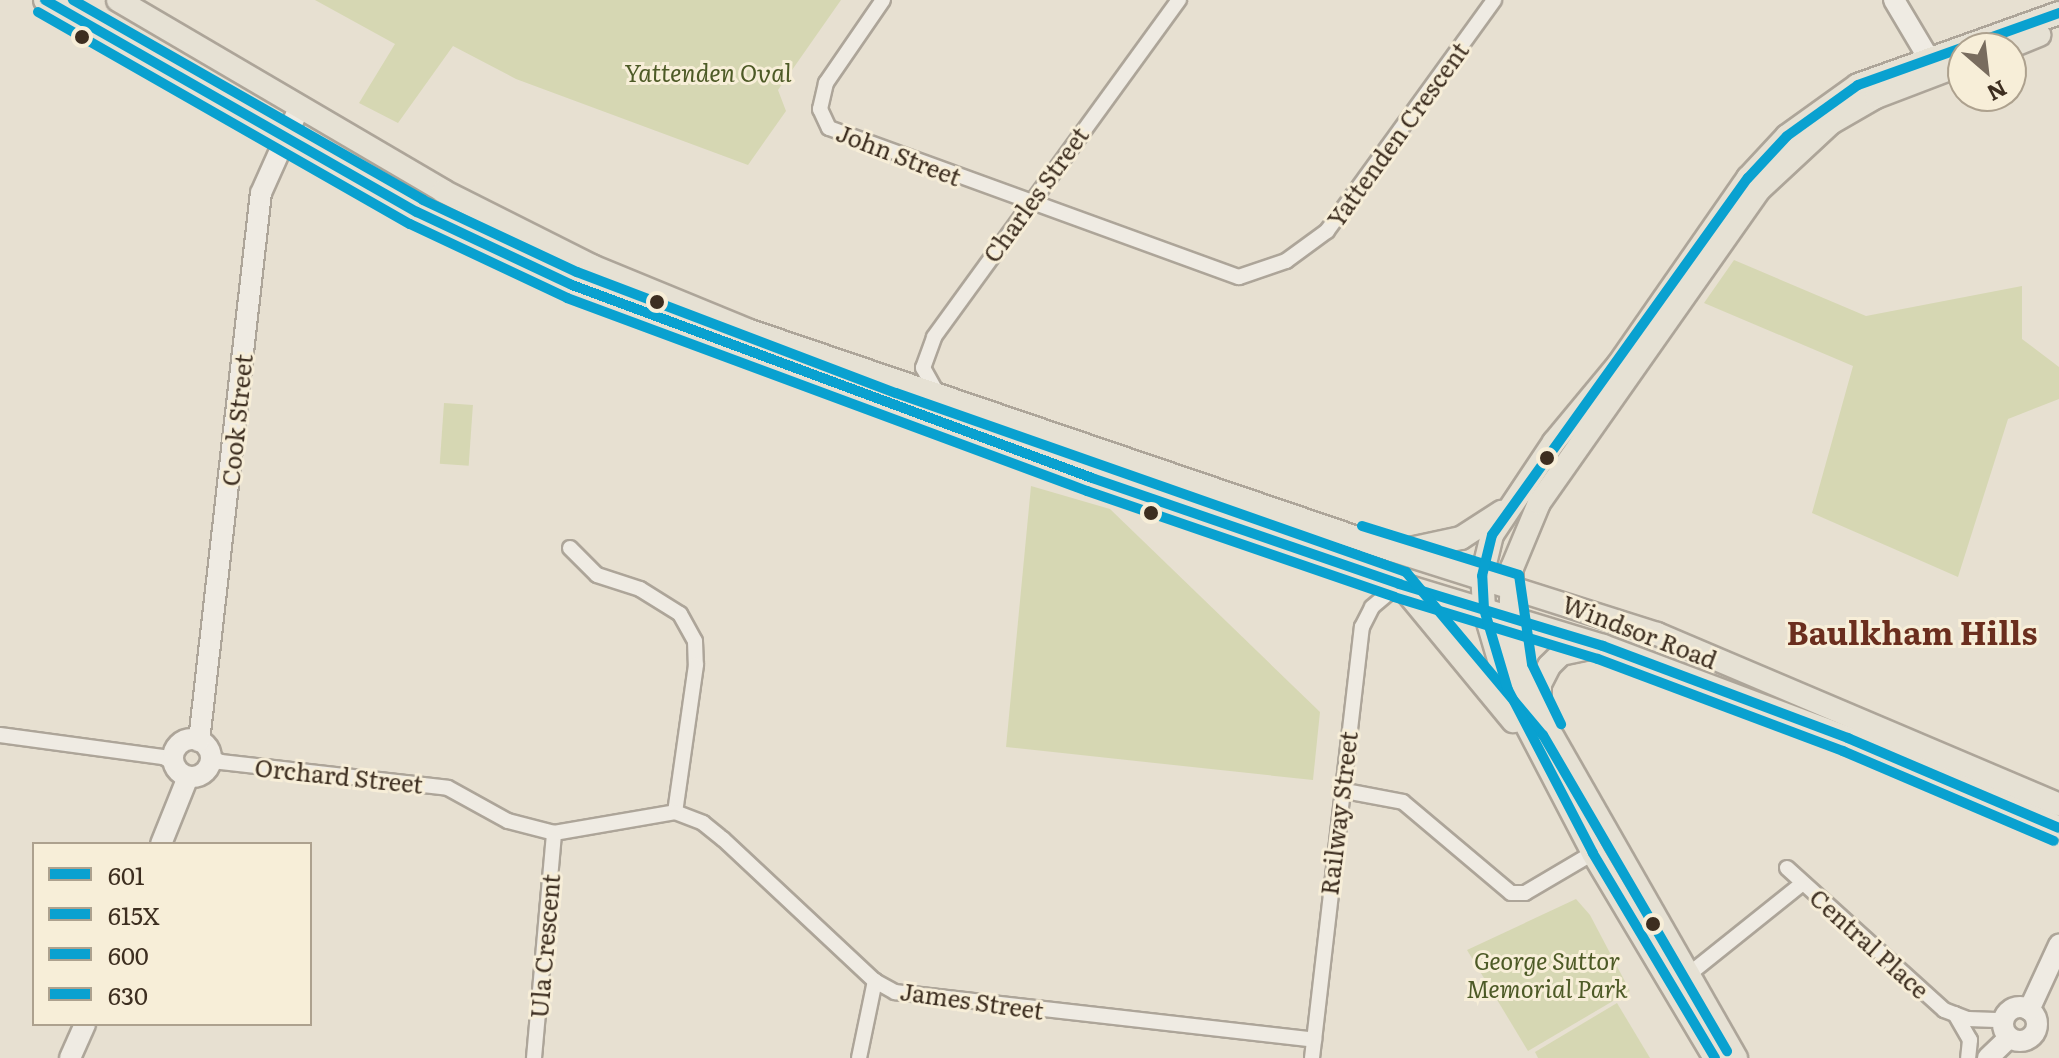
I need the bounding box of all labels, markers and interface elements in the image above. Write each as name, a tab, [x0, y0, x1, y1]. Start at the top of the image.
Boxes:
unlabelled marker	[74, 29, 90, 45]
north arrow	[1947, 32, 2027, 112]
street label: Yattenden Crescent	[1320, 36, 1474, 232]
park label: Yattenden Oval	[624, 58, 792, 86]
text: N	[1982, 73, 2013, 111]
street label: John Street	[833, 117, 965, 191]
street label: Charles Street	[976, 121, 1094, 267]
unlabelled marker	[649, 294, 665, 310]
street label: Cook Street	[215, 353, 257, 487]
unlabelled marker	[1539, 450, 1555, 466]
unlabelled marker	[1143, 505, 1159, 521]
street label: Windsor Road	[1559, 588, 1721, 674]
district label: Baulkham Hills	[1787, 612, 2037, 650]
street label: Railway Street	[1314, 729, 1362, 897]
street label: Orchard Street	[253, 752, 425, 798]
legend	[32, 842, 312, 1026]
text: 601	[108, 857, 145, 892]
street label: Ula Crescent	[523, 873, 565, 1019]
street label: Central Place	[1805, 882, 1935, 1004]
text: 615X	[108, 897, 160, 932]
unlabelled marker	[1645, 916, 1661, 932]
text: 600	[108, 937, 149, 972]
park label: George Suttor Memorial Park	[1466, 946, 1628, 1002]
street label: James Street	[898, 976, 1046, 1024]
text: 630	[108, 977, 148, 1012]

